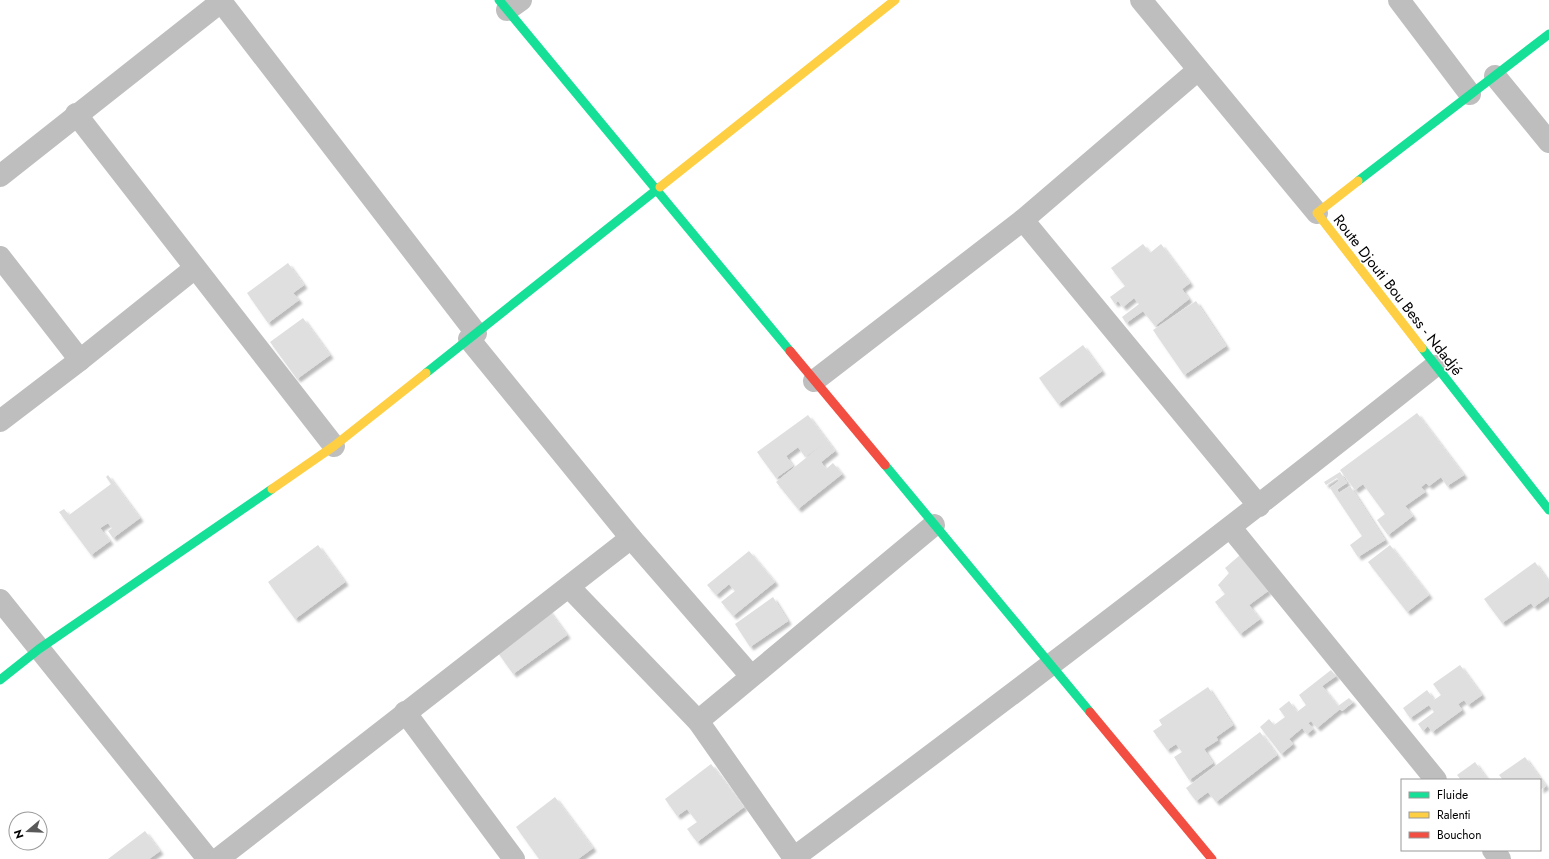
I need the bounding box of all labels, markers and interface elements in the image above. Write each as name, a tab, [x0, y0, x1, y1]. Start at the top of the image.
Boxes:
street label: Route Djouti Bou Bess - Ndadjé	[1328, 210, 1468, 380]
legend	[1401, 779, 1541, 851]
text: Fluide	[1437, 786, 1468, 804]
text: Ralenti	[1437, 806, 1471, 824]
north arrow	[8, 811, 48, 851]
text: Bouchon	[1437, 826, 1481, 844]
text: N	[10, 828, 28, 841]

